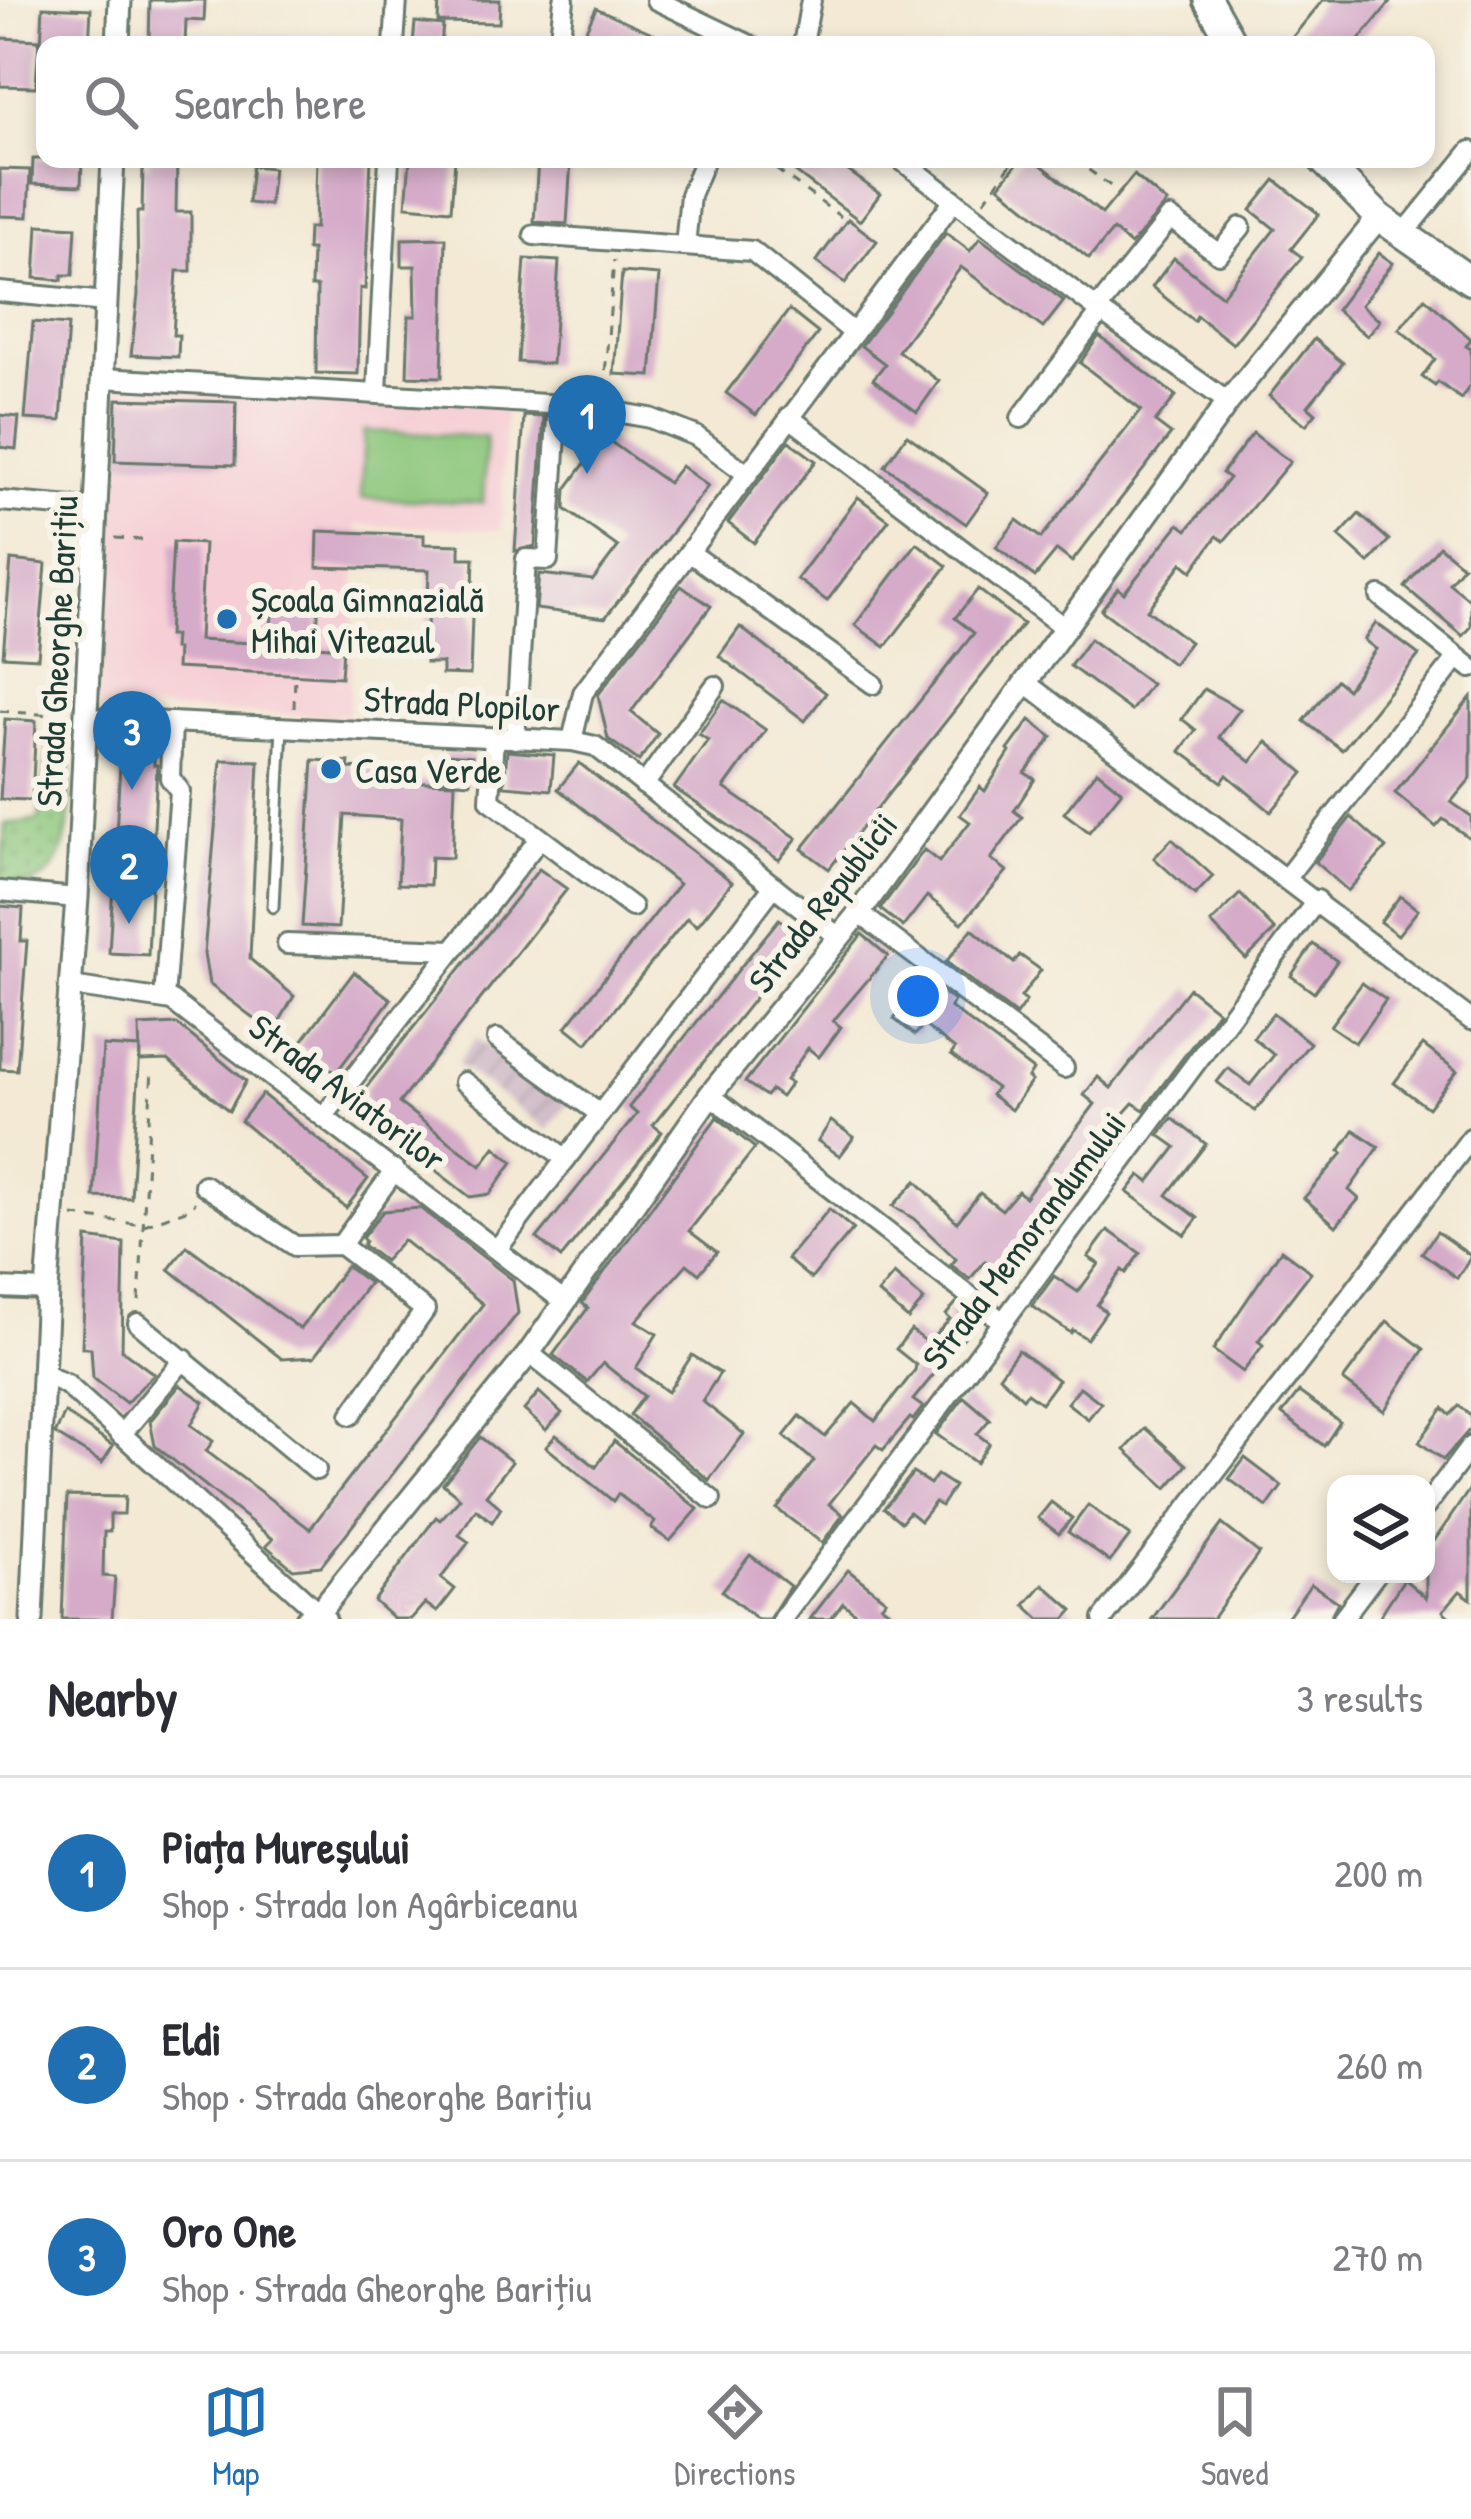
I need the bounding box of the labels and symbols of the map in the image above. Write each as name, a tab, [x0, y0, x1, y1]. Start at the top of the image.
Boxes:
pin: 1	[548, 375, 626, 474]
street label: Strada Gheorghe Barițiu	[23, 494, 89, 808]
place label: Școala Gimnazială Mihai Viteazul	[251, 574, 484, 664]
marker: Școala Gimnazială Mihai Viteazul	[214, 606, 240, 632]
street label: Strada Plopilor	[363, 673, 561, 733]
pin: 3	[93, 691, 171, 790]
place label: Casa Verde	[355, 745, 502, 794]
marker: Casa Verde	[318, 756, 344, 782]
street label: Strada Republicii	[736, 802, 908, 1002]
pin: 2	[90, 825, 168, 924]
your location	[888, 966, 948, 1026]
street label: Strada Aviatorilor	[240, 1002, 456, 1182]
street label: Strada Memorandumului	[910, 1101, 1136, 1379]

